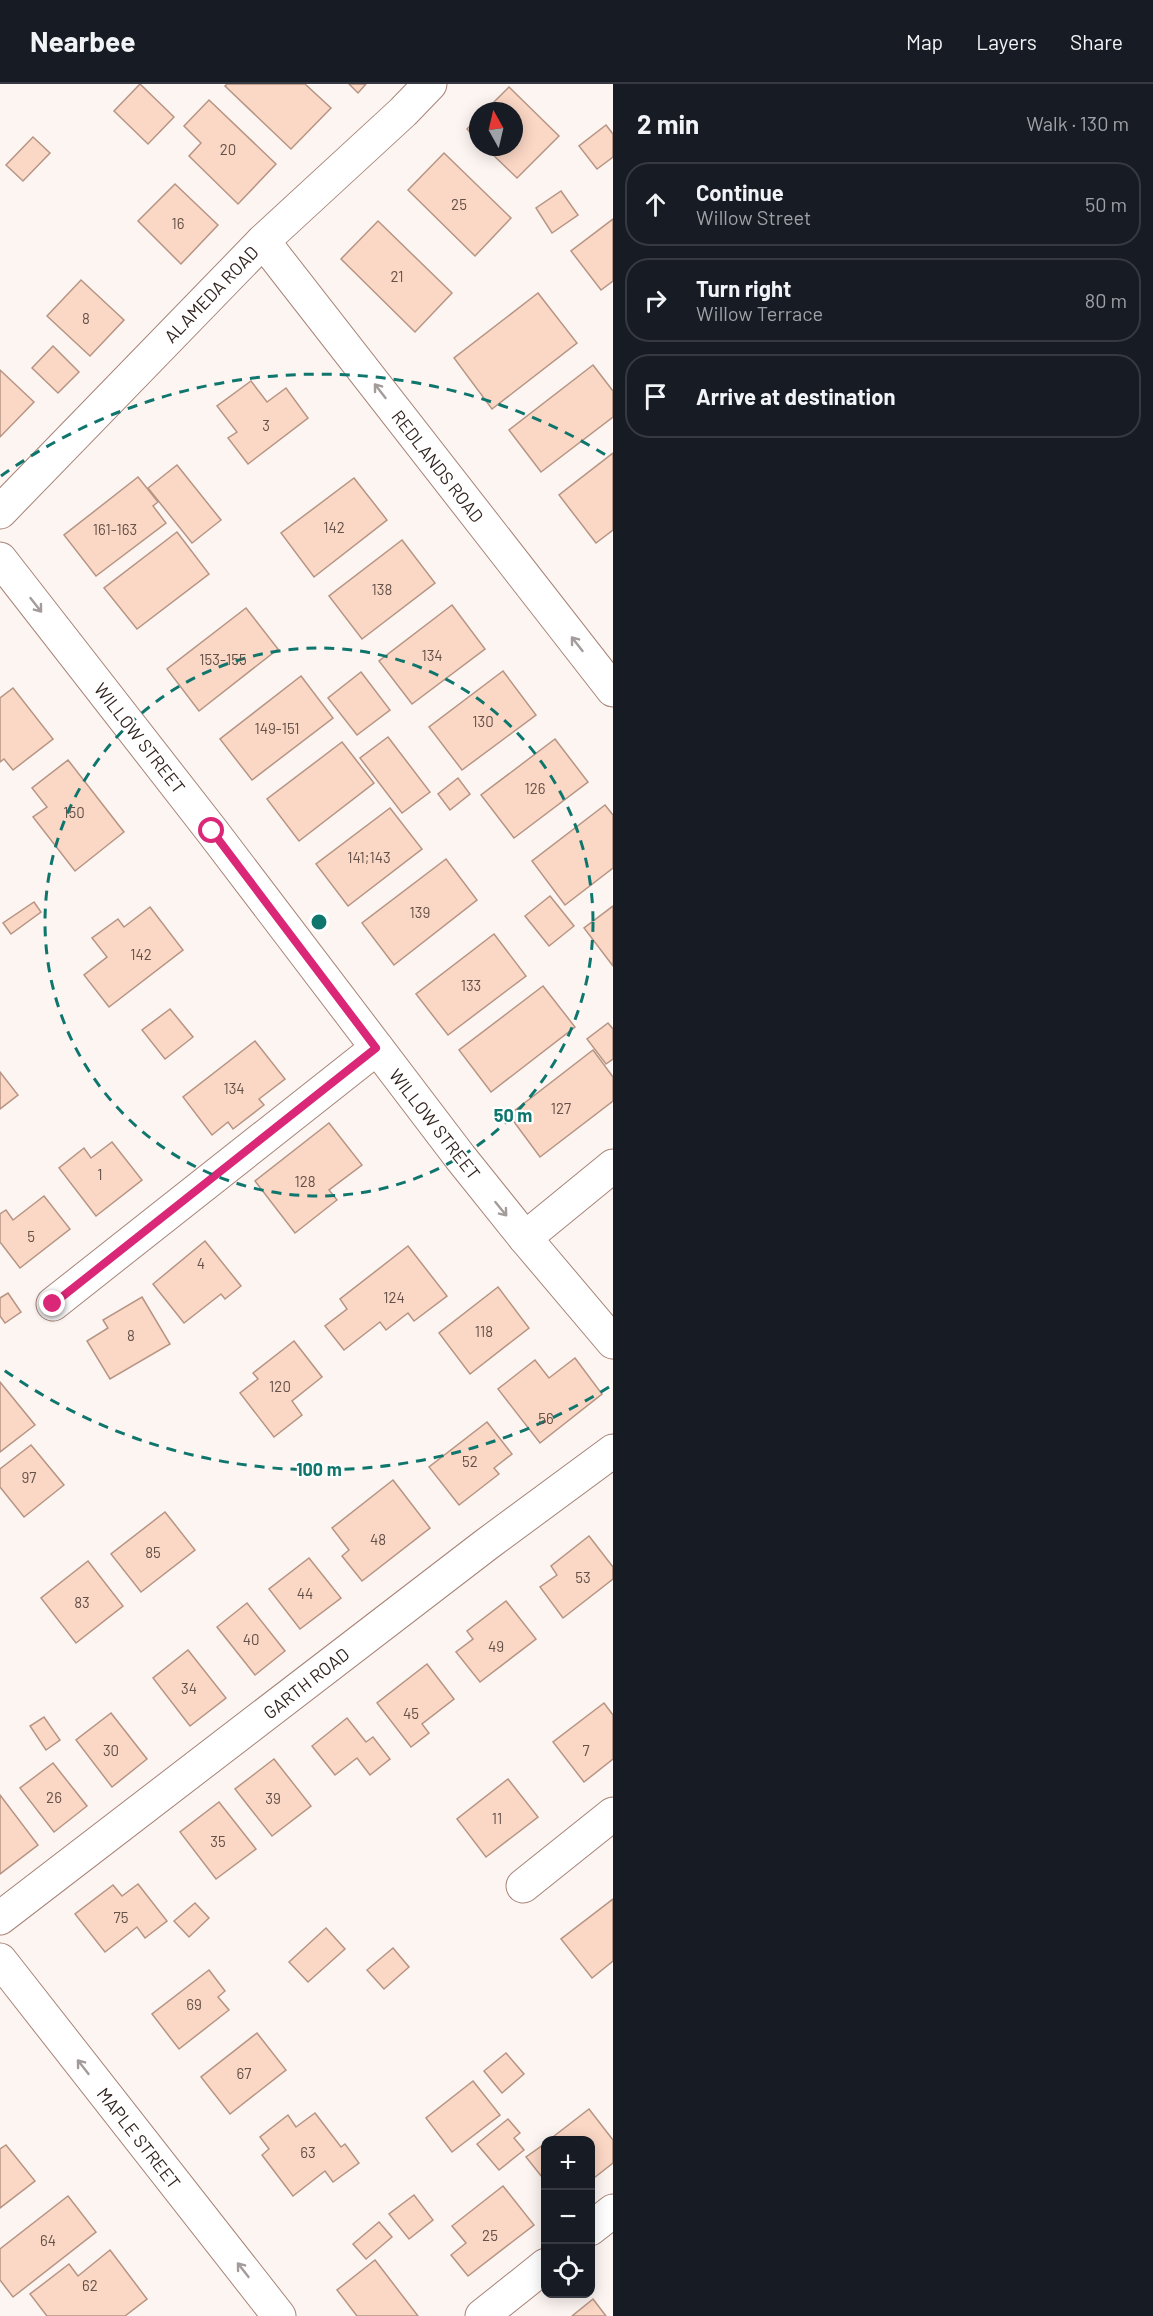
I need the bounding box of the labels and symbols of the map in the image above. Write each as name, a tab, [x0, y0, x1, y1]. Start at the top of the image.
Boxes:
north arrow	[469, 102, 523, 156]
house number: 20	[220, 140, 236, 158]
house number: 25	[451, 195, 467, 213]
house number: 16	[172, 214, 184, 232]
street label: ALAMEDA ROAD	[159, 241, 263, 347]
house number: 21	[390, 267, 404, 285]
house number: 8	[82, 309, 90, 327]
one-way arrow	[373, 383, 386, 399]
street label: REDLANDS ROAD	[387, 406, 489, 526]
house number: 3	[262, 416, 270, 434]
house number: 142	[323, 518, 345, 536]
house number: 161-163	[93, 520, 137, 538]
house number: 138	[372, 580, 392, 598]
one-way arrow	[29, 597, 42, 613]
one-way arrow	[570, 636, 583, 652]
house number: 134	[421, 646, 443, 664]
house number: 153-155	[199, 650, 247, 668]
street label: WILLOW STREET	[90, 678, 190, 798]
house number: 130	[472, 712, 494, 730]
house number: 149-151	[254, 719, 300, 737]
house number: 126	[524, 779, 546, 797]
house number: 150	[63, 803, 85, 821]
route start	[198, 817, 224, 843]
house number: 141;143	[347, 848, 391, 866]
house number: 139	[410, 903, 430, 921]
centre of rings	[309, 912, 329, 932]
house number: 142	[130, 945, 152, 963]
house number: 133	[461, 976, 481, 994]
street label: WILLOW STREET	[385, 1064, 485, 1184]
house number: 134	[223, 1079, 245, 1097]
house number: 127	[551, 1099, 571, 1117]
text: 50 m	[494, 1104, 532, 1126]
house number: 1	[97, 1165, 103, 1183]
house number: 128	[294, 1172, 316, 1190]
one-way arrow	[495, 1200, 508, 1216]
house number: 5	[27, 1227, 35, 1245]
house number: 4	[197, 1254, 205, 1272]
house number: 124	[383, 1288, 405, 1306]
route end	[39, 1290, 65, 1316]
house number: 118	[475, 1322, 493, 1340]
house number: 8	[127, 1326, 135, 1344]
house number: 120	[269, 1377, 291, 1395]
house number: 56	[538, 1409, 554, 1427]
house number: 52	[462, 1452, 478, 1470]
text: 100 m	[296, 1458, 342, 1480]
house number: 97	[22, 1468, 36, 1486]
house number: 48	[370, 1530, 386, 1548]
house number: 85	[145, 1543, 161, 1561]
house number: 53	[575, 1568, 591, 1586]
house number: 44	[297, 1584, 313, 1602]
house number: 83	[74, 1593, 90, 1611]
house number: 40	[243, 1630, 259, 1648]
house number: 49	[488, 1637, 504, 1655]
street label: GARTH ROAD	[259, 1643, 353, 1723]
house number: 34	[181, 1679, 197, 1697]
house number: 45	[403, 1704, 419, 1722]
house number: 30	[103, 1741, 119, 1759]
house number: 7	[582, 1741, 590, 1759]
house number: 26	[46, 1788, 62, 1806]
house number: 39	[265, 1789, 281, 1807]
house number: 11	[492, 1809, 502, 1827]
house number: 35	[210, 1832, 226, 1850]
house number: 75	[114, 1908, 128, 1926]
house number: 69	[186, 1995, 202, 2013]
one-way arrow	[77, 2059, 90, 2075]
house number: 67	[237, 2064, 251, 2082]
street label: MAPLE STREET	[93, 2083, 185, 2193]
house number: 63	[300, 2143, 316, 2161]
house number: 25	[482, 2226, 498, 2244]
house number: 64	[40, 2231, 56, 2249]
one-way arrow	[236, 2262, 249, 2278]
house number: 62	[82, 2276, 98, 2294]

